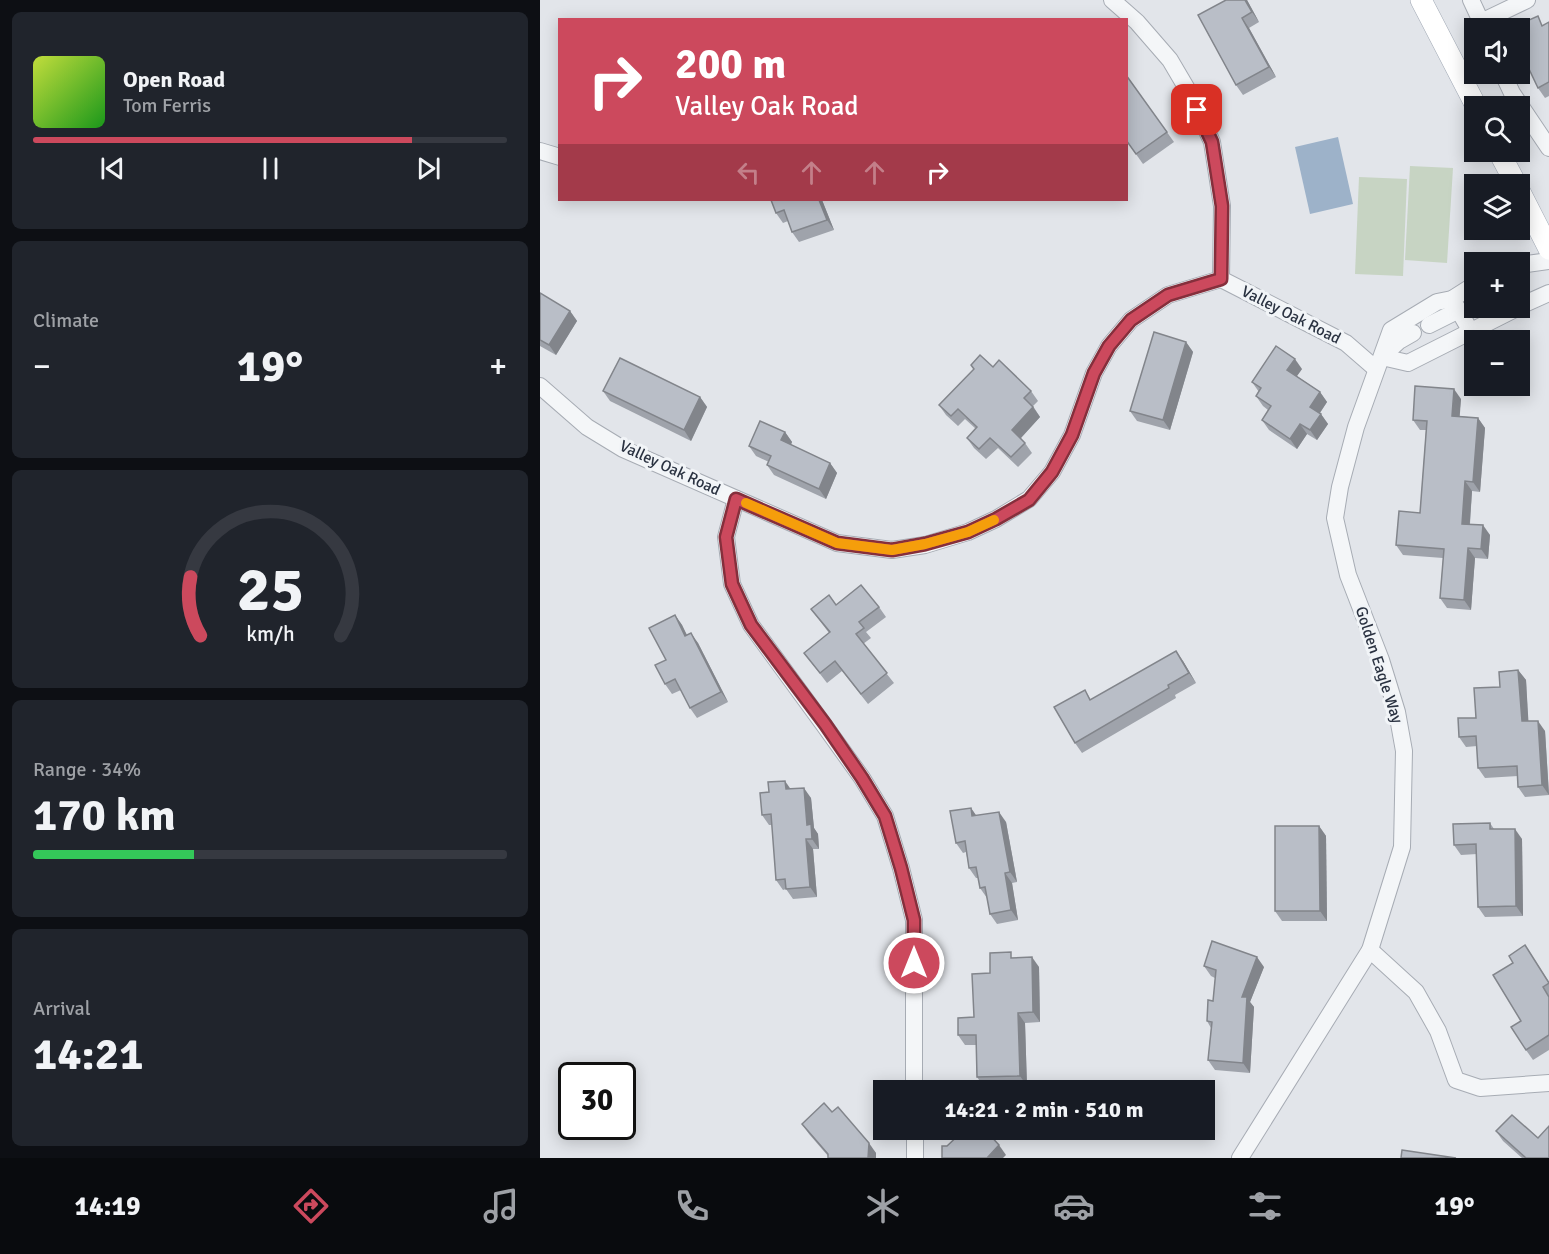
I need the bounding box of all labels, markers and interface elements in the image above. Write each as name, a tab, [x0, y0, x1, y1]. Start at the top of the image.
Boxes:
map controls	[1464, 18, 1530, 396]
button: sound	[1464, 18, 1530, 84]
text: 200 m	[675, 39, 786, 90]
icon: right	[576, 42, 654, 120]
text: Open Road	[123, 66, 225, 93]
pin	[1171, 84, 1222, 135]
text: Valley Oak Road	[675, 90, 859, 123]
text: Tom Ferris	[123, 93, 211, 118]
icon: arrive	[1180, 93, 1213, 126]
button: search	[1464, 96, 1530, 162]
icon: previous	[96, 152, 129, 185]
icon: pause	[254, 152, 287, 185]
icon: next	[412, 152, 445, 185]
icon: left	[732, 156, 765, 189]
icon: ahead	[795, 156, 828, 189]
icon: ahead	[858, 156, 891, 189]
icon: right	[921, 156, 954, 189]
button: layers	[1464, 174, 1530, 240]
button: +	[1464, 252, 1530, 318]
street label: Valley Oak Road	[1238, 281, 1344, 349]
text: Climate	[33, 308, 99, 333]
button: −	[1464, 330, 1530, 396]
text: 19°	[237, 339, 303, 394]
text: −	[33, 346, 51, 387]
text: +	[489, 346, 507, 387]
street label: Valley Oak Road	[616, 436, 724, 500]
text: 25	[236, 551, 304, 628]
street label: Golden Eagle Way	[1351, 604, 1407, 727]
text: km/h	[246, 621, 294, 647]
text: Range · 34%	[33, 757, 141, 782]
text: 170 km	[33, 788, 176, 843]
position arrow	[882, 931, 946, 995]
text: Arrival	[33, 996, 91, 1021]
text: 14:21	[33, 1027, 143, 1082]
speed limit sign: 30	[558, 1062, 636, 1140]
text: 14:21 · 2 min · 510 m	[944, 1096, 1144, 1123]
icon: directions	[290, 1185, 332, 1227]
icon: music	[480, 1185, 522, 1227]
icon: phone	[671, 1185, 713, 1227]
icon: climate	[862, 1185, 904, 1227]
icon: car	[1053, 1185, 1095, 1227]
icon: filters	[1244, 1185, 1286, 1227]
text: 14:19	[74, 1190, 141, 1223]
text: 19°	[1435, 1190, 1475, 1223]

